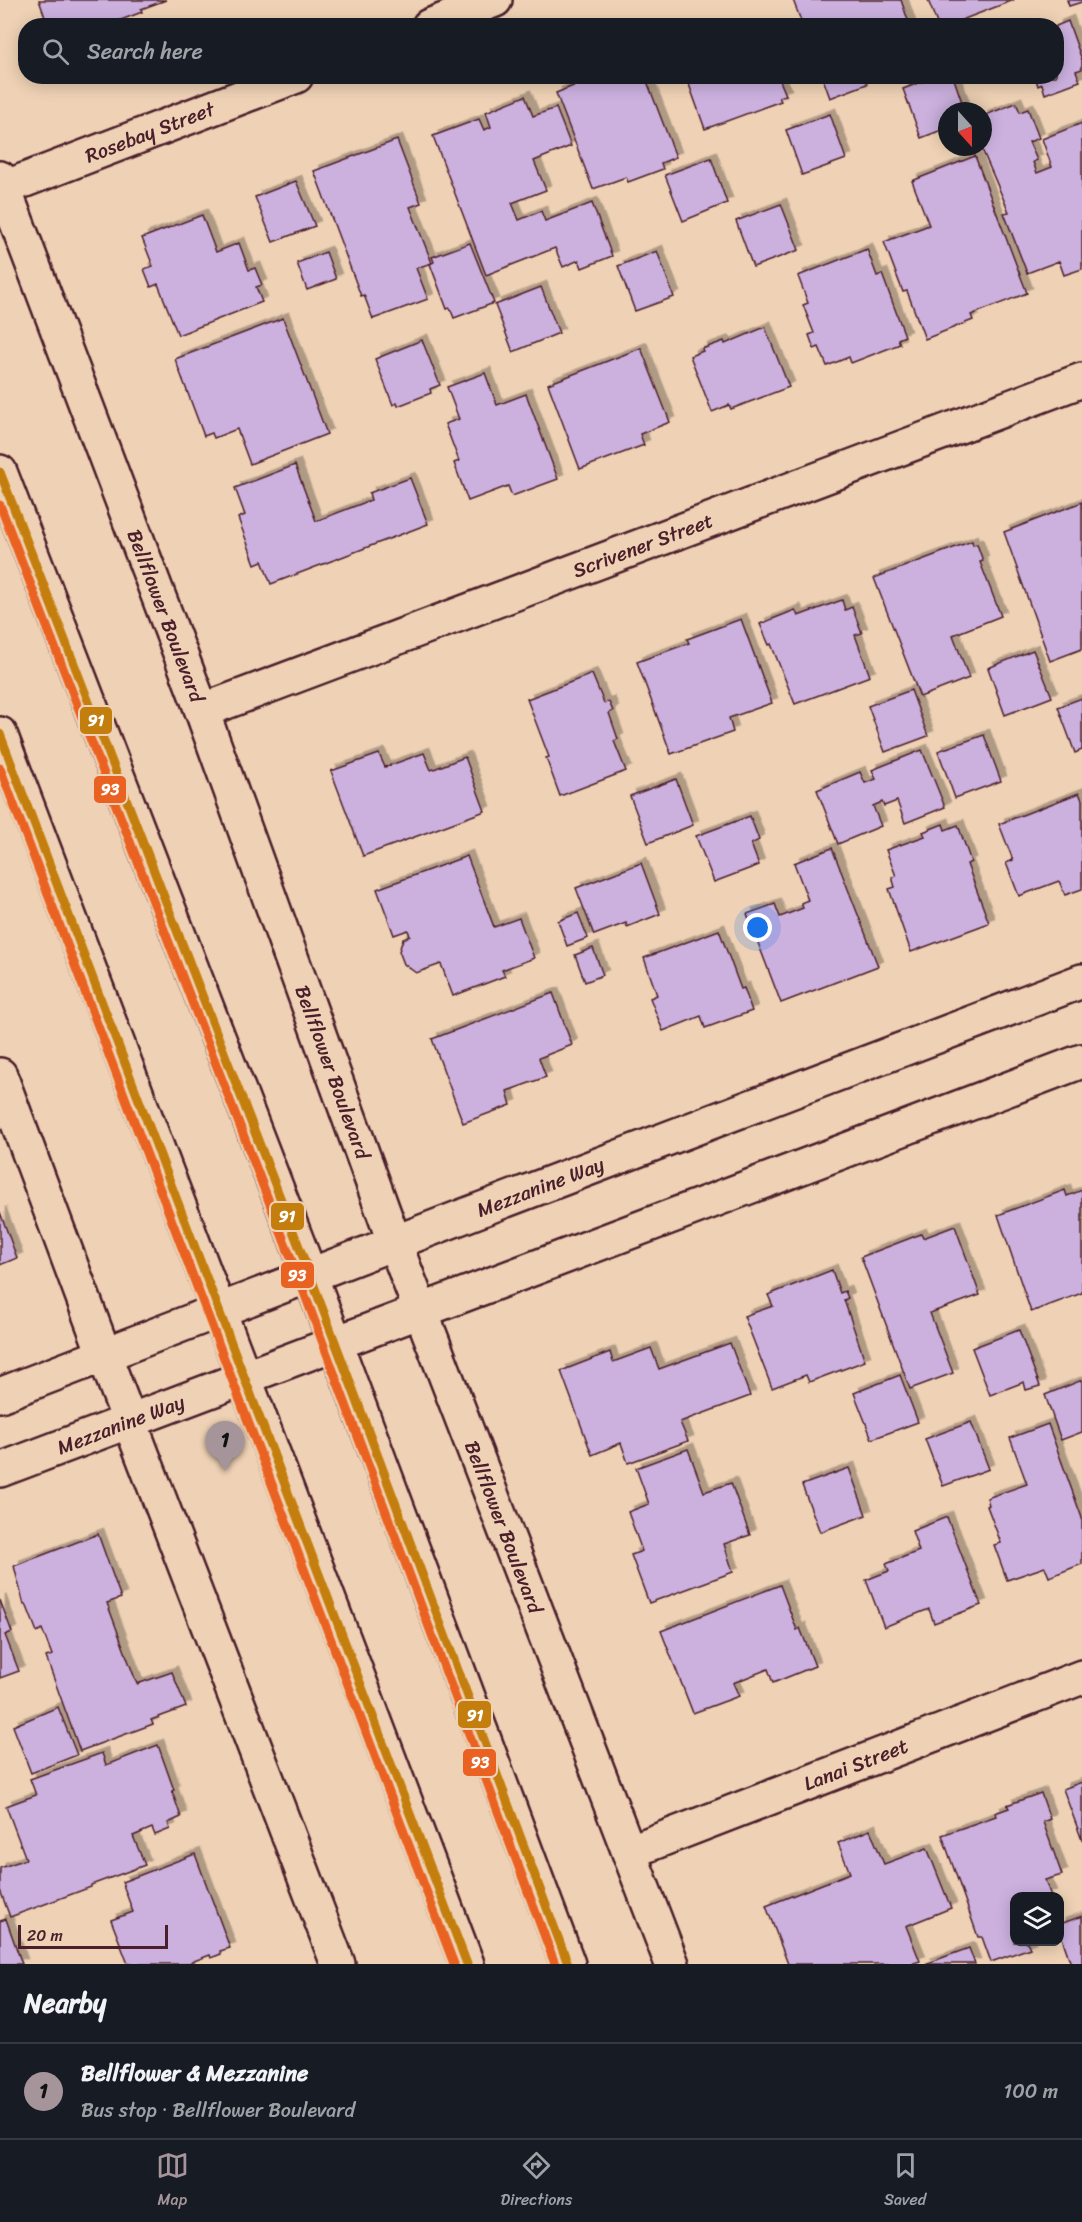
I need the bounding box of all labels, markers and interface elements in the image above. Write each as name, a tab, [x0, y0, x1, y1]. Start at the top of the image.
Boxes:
search box	[18, 18, 1064, 84]
text: Search here	[87, 32, 203, 71]
icon: search	[39, 35, 72, 68]
street label: Rosebay Street	[80, 92, 221, 173]
north arrow	[938, 102, 992, 156]
street label: Scrivener Street	[568, 503, 719, 588]
street label: Bellflower Boulevard	[117, 524, 215, 709]
line badge: 91	[79, 706, 113, 735]
text: 91	[88, 706, 104, 735]
line badge: 93	[93, 775, 127, 804]
text: 93	[101, 775, 120, 804]
your location	[743, 913, 772, 942]
street label: Bellflower Boulevard	[285, 980, 380, 1165]
street label: Mezzanine Way	[472, 1147, 610, 1228]
line badge: 91	[270, 1202, 305, 1231]
text: 91	[279, 1202, 295, 1231]
line badge: 93	[280, 1261, 315, 1289]
text: 93	[288, 1261, 307, 1290]
street label: Mezzanine Way	[52, 1385, 190, 1465]
pin: 1	[206, 1422, 244, 1471]
street label: Bellflower Boulevard	[454, 1436, 553, 1620]
line badge: 91	[457, 1700, 492, 1729]
text: 91	[467, 1701, 483, 1730]
street label: Lanai Street	[798, 1729, 914, 1801]
line badge: 93	[462, 1748, 497, 1777]
text: 93	[471, 1748, 490, 1777]
map controls	[1010, 1892, 1064, 1946]
button: layers	[1010, 1892, 1064, 1946]
text: 20 m	[27, 1921, 63, 1950]
scale bar	[18, 1922, 168, 1950]
text: Nearby	[24, 1980, 106, 2026]
text: Bellflower & Mezzanine	[81, 2054, 308, 2093]
text: 1	[39, 2074, 48, 2109]
text: 100 m	[1004, 2074, 1058, 2109]
text: Bus stop · Bellflower Boulevard	[81, 2093, 355, 2128]
tab: Map	[156, 2149, 189, 2214]
tab: Directions	[501, 2149, 572, 2214]
tab: Saved	[884, 2149, 926, 2214]

